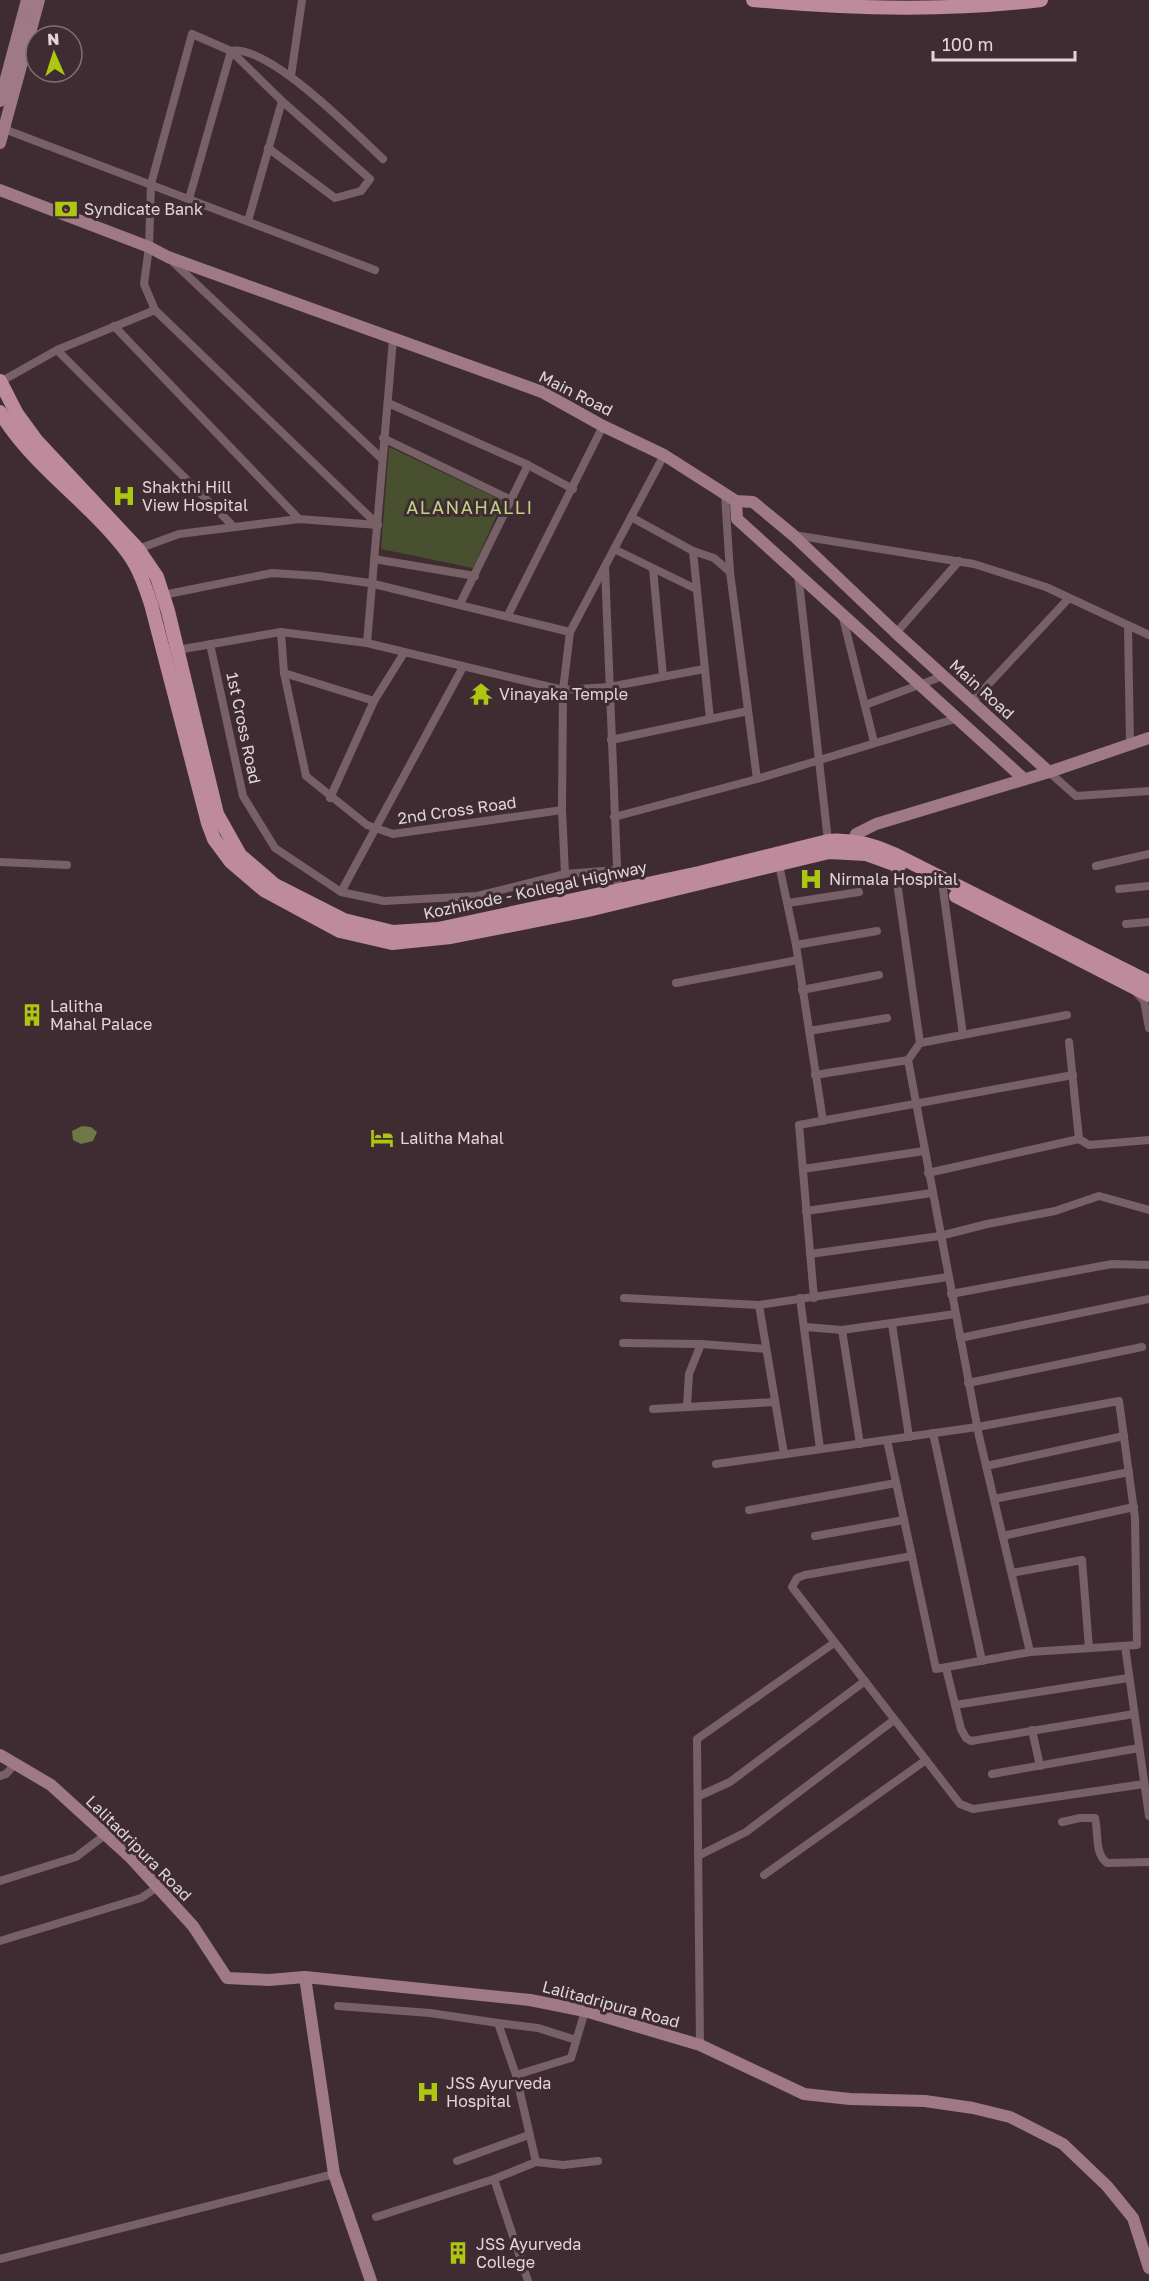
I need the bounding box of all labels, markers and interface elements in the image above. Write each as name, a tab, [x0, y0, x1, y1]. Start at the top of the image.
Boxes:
north arrow	[24, 24, 84, 84]
scale bar	[933, 24, 1076, 62]
text: N	[47, 29, 60, 49]
text: 100 m	[942, 33, 993, 55]
bank icon: Syndicate Bank	[53, 196, 79, 222]
place label: Syndicate Bank	[84, 199, 203, 219]
street label: Main Road	[536, 366, 616, 420]
place label: Shakthi Hill View Hospital	[142, 477, 248, 515]
hospital icon: Shakthi Hill View Hospital	[111, 483, 137, 509]
district label: ALANAHALLI	[406, 496, 534, 518]
street label: Main Road	[946, 655, 1018, 723]
street label: 1st Cross Road	[222, 670, 266, 786]
temple icon: Vinayaka Temple	[468, 681, 494, 707]
place label: Vinayaka Temple	[499, 684, 628, 704]
street label: 2nd Cross Road	[396, 792, 518, 828]
street label: Kozhikode - Kollegal Highway	[421, 856, 649, 923]
hospital icon: Nirmala Hospital	[798, 866, 824, 892]
place label: Nirmala Hospital	[829, 869, 958, 889]
place label: Lalitha Mahal Palace	[50, 996, 152, 1034]
building icon: Lalitha Mahal Palace	[19, 1002, 45, 1028]
hotel icon: Lalitha Mahal	[369, 1125, 395, 1151]
place label: Lalitha Mahal	[400, 1128, 504, 1148]
street label: Lalitadripura Road	[82, 1791, 196, 1905]
street label: Lalitadripura Road	[540, 1976, 682, 2032]
place label: JSS Ayurveda Hospital	[446, 2073, 551, 2111]
hospital icon: JSS Ayurveda Hospital	[415, 2079, 441, 2105]
place label: JSS Ayurveda College	[476, 2234, 581, 2272]
building icon: JSS Ayurveda College	[445, 2240, 471, 2266]

